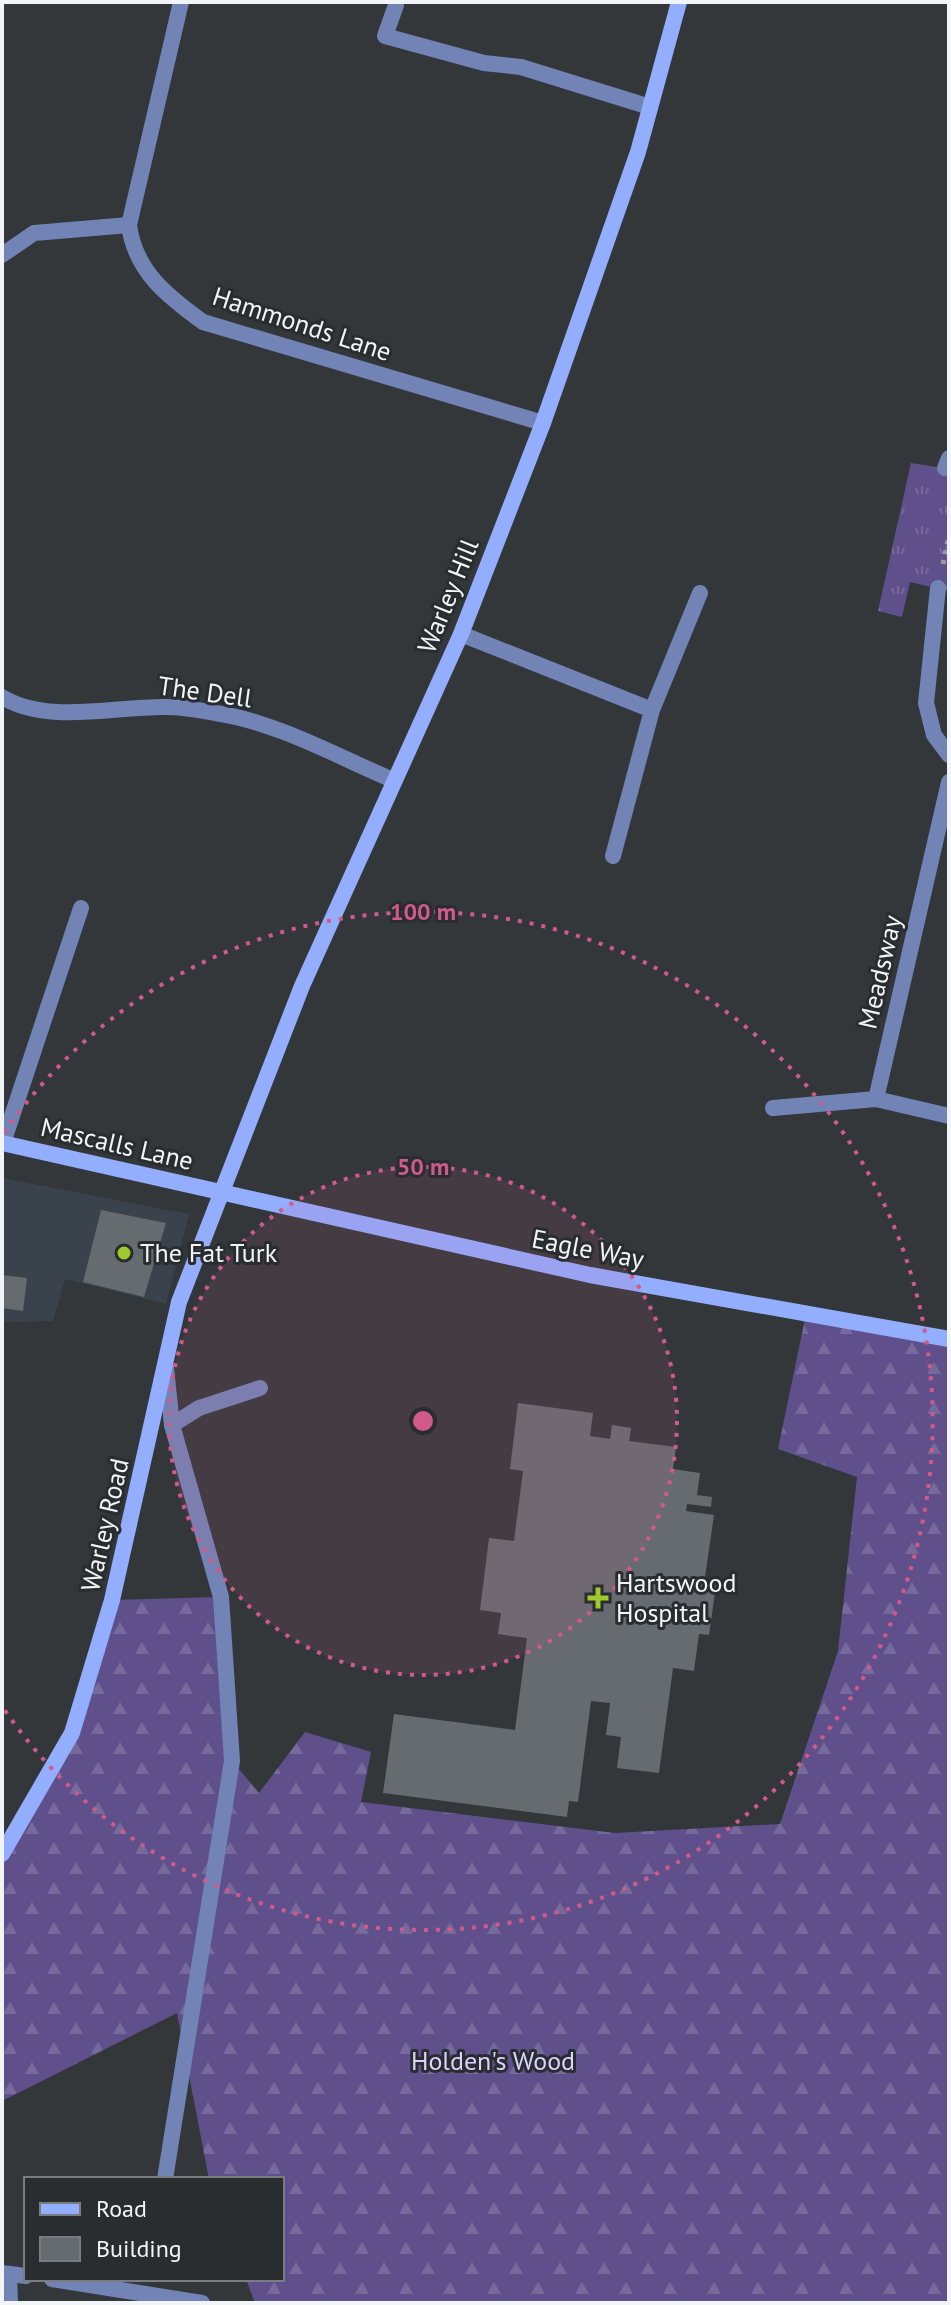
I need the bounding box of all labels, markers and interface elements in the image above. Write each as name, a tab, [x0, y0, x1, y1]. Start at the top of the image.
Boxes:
street label: Hammonds Lane	[209, 279, 396, 368]
street label: Warley Hill	[410, 534, 485, 658]
street label: The Dell	[156, 669, 254, 714]
text: 100 m	[390, 896, 456, 927]
street label: Meadsway	[850, 912, 909, 1032]
street label: Mascalls Lane	[38, 1110, 197, 1177]
text: 50 m	[397, 1151, 449, 1182]
street label: Eagle Way	[529, 1221, 647, 1276]
place label: The Fat Turk	[140, 1236, 278, 1269]
marker: The Fat Turk	[115, 1244, 133, 1262]
centre of rings	[409, 1407, 437, 1435]
street label: Warley Road	[73, 1455, 136, 1595]
place label: Hartswood Hospital	[616, 1566, 736, 1629]
marker: Hartswood Hospital	[587, 1587, 609, 1609]
park label: Holden's Wood	[411, 2044, 575, 2077]
legend	[24, 2177, 284, 2281]
text: Road	[96, 2193, 147, 2224]
text: Building	[96, 2233, 182, 2264]

